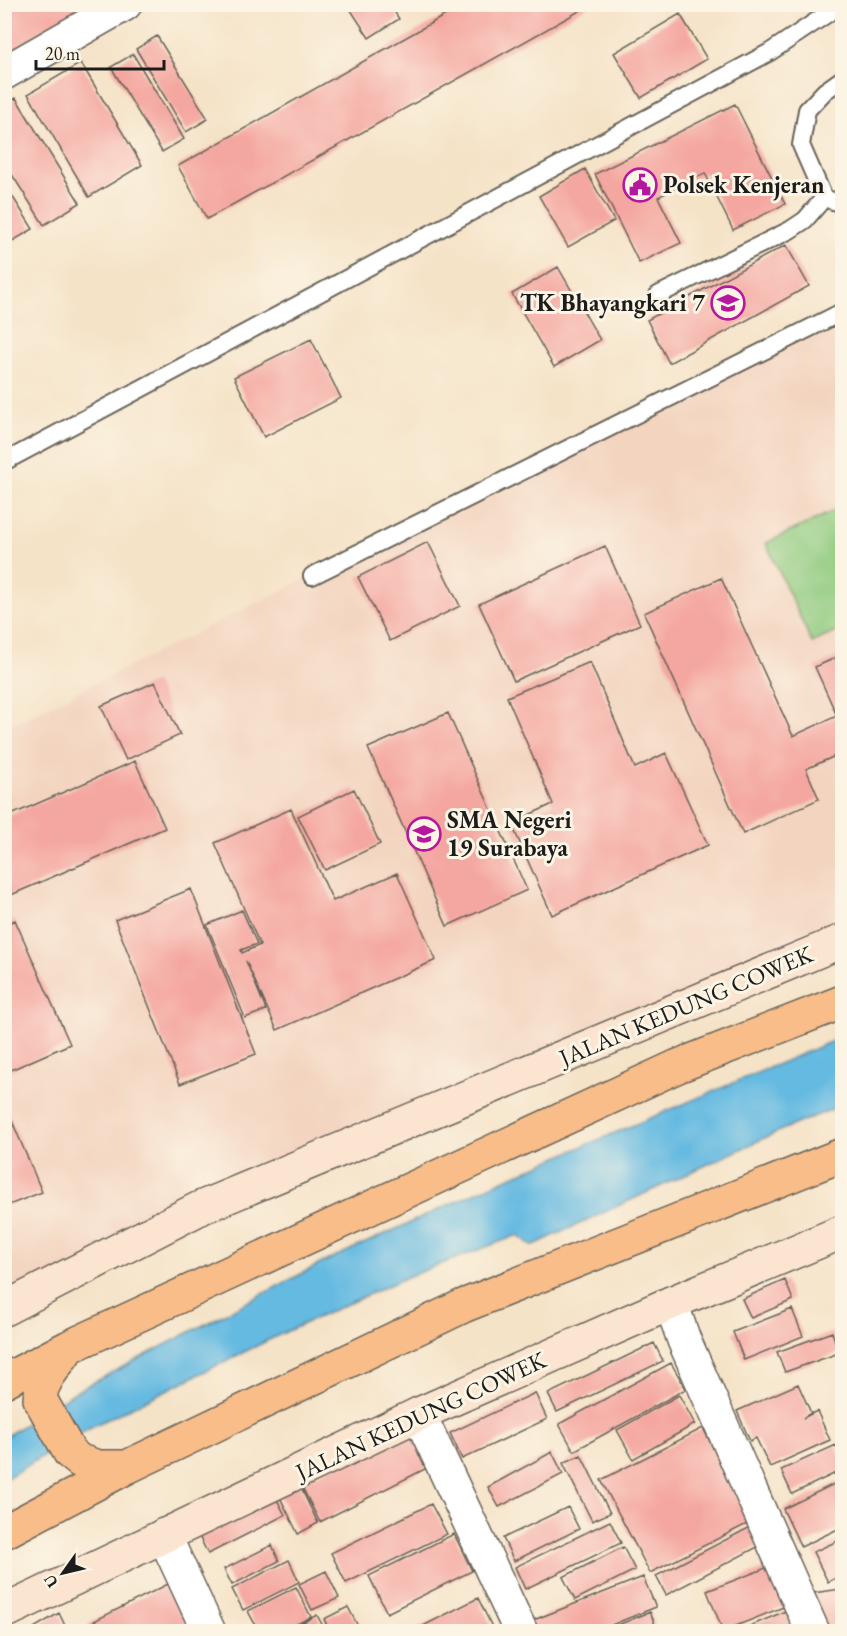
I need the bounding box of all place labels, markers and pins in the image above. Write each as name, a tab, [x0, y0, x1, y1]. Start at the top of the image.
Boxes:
public building icon: Polsek Kenjeran	[622, 167, 658, 203]
place label: Polsek Kenjeran	[663, 169, 825, 201]
school or university icon: TK Bhayangkari 7	[710, 285, 746, 321]
place label: TK Bhayangkari 7	[520, 287, 705, 319]
place label: SMA Negeri 19 Surabaya	[447, 804, 572, 864]
school or university icon: SMA Negeri 19 Surabaya	[406, 816, 442, 852]

